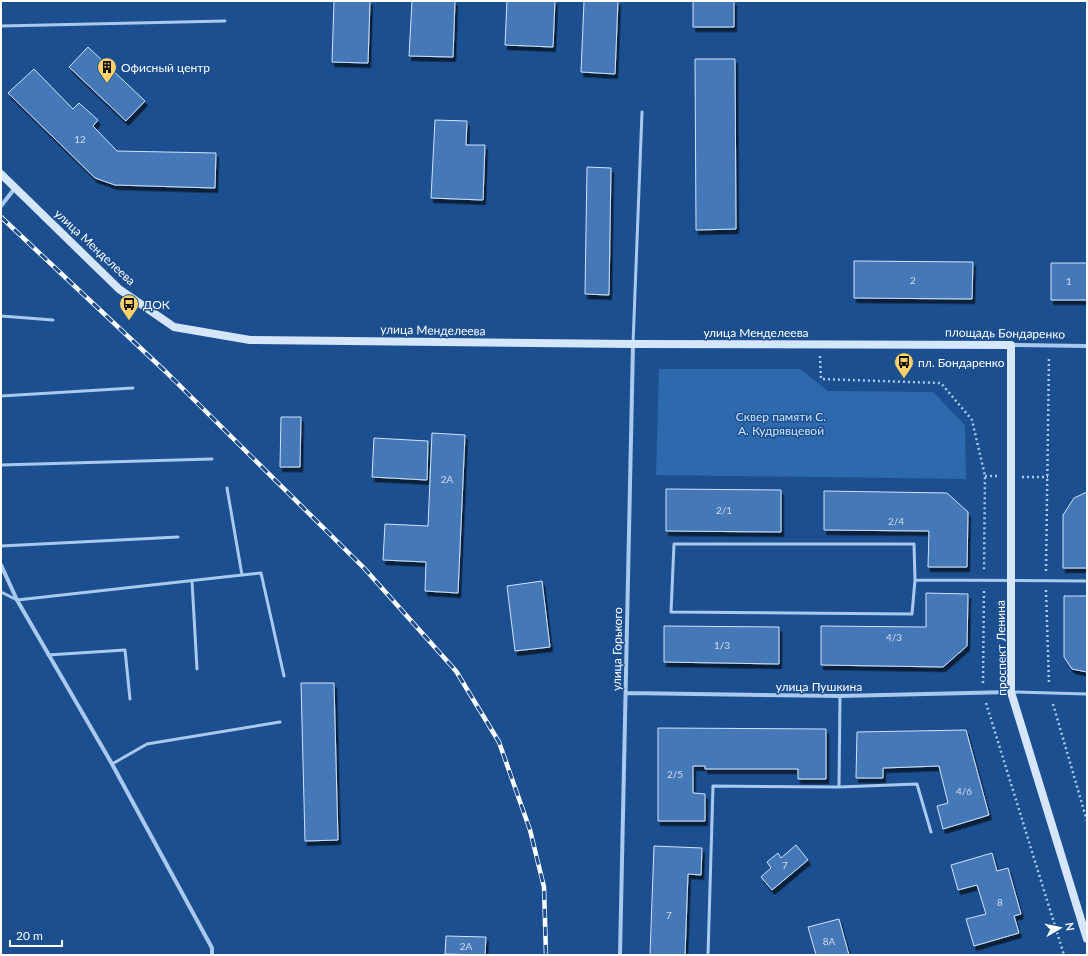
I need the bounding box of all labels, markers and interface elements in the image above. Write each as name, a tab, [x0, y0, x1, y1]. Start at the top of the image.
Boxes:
building icon: Офисный центр	[96, 56, 118, 84]
place label: Офисный центр	[121, 60, 210, 75]
house number: 12	[74, 133, 86, 145]
street label: улица Менделеева	[51, 206, 139, 288]
house number: 2	[910, 274, 916, 286]
house number: 1	[1066, 275, 1072, 287]
bus stop icon: ДОК	[118, 293, 140, 321]
place label: ДОК	[143, 297, 170, 312]
street label: улица Менделеева	[380, 322, 486, 338]
street label: площадь Бондаренко	[945, 324, 1065, 342]
street label: улица Менделеева	[703, 325, 809, 340]
bus stop icon: пл. Бондаренко	[893, 351, 915, 379]
place label: пл. Бондаренко	[918, 355, 1005, 370]
park label: Сквер памяти С. А. Кудрявцевой	[736, 409, 826, 438]
house number: 2А	[441, 473, 454, 485]
house number: 2/1	[716, 504, 732, 516]
house number: 2/4	[888, 515, 904, 527]
street label: проспект Ленина	[993, 600, 1009, 696]
street label: улица Горького	[609, 607, 625, 691]
house number: 4/3	[886, 631, 902, 643]
house number: 1/3	[714, 639, 730, 651]
street label: улица Пушкина	[776, 679, 862, 694]
house number: 2/5	[667, 768, 683, 780]
house number: 4/6	[956, 785, 972, 797]
house number: 7	[782, 859, 788, 871]
house number: 8	[997, 896, 1003, 908]
north arrow	[1040, 908, 1080, 948]
house number: 7	[666, 909, 672, 921]
text: N	[1063, 921, 1077, 932]
scale bar	[10, 922, 62, 948]
text: 20 m	[16, 928, 43, 943]
house number: 8А	[823, 935, 836, 947]
house number: 2А	[460, 940, 473, 952]

